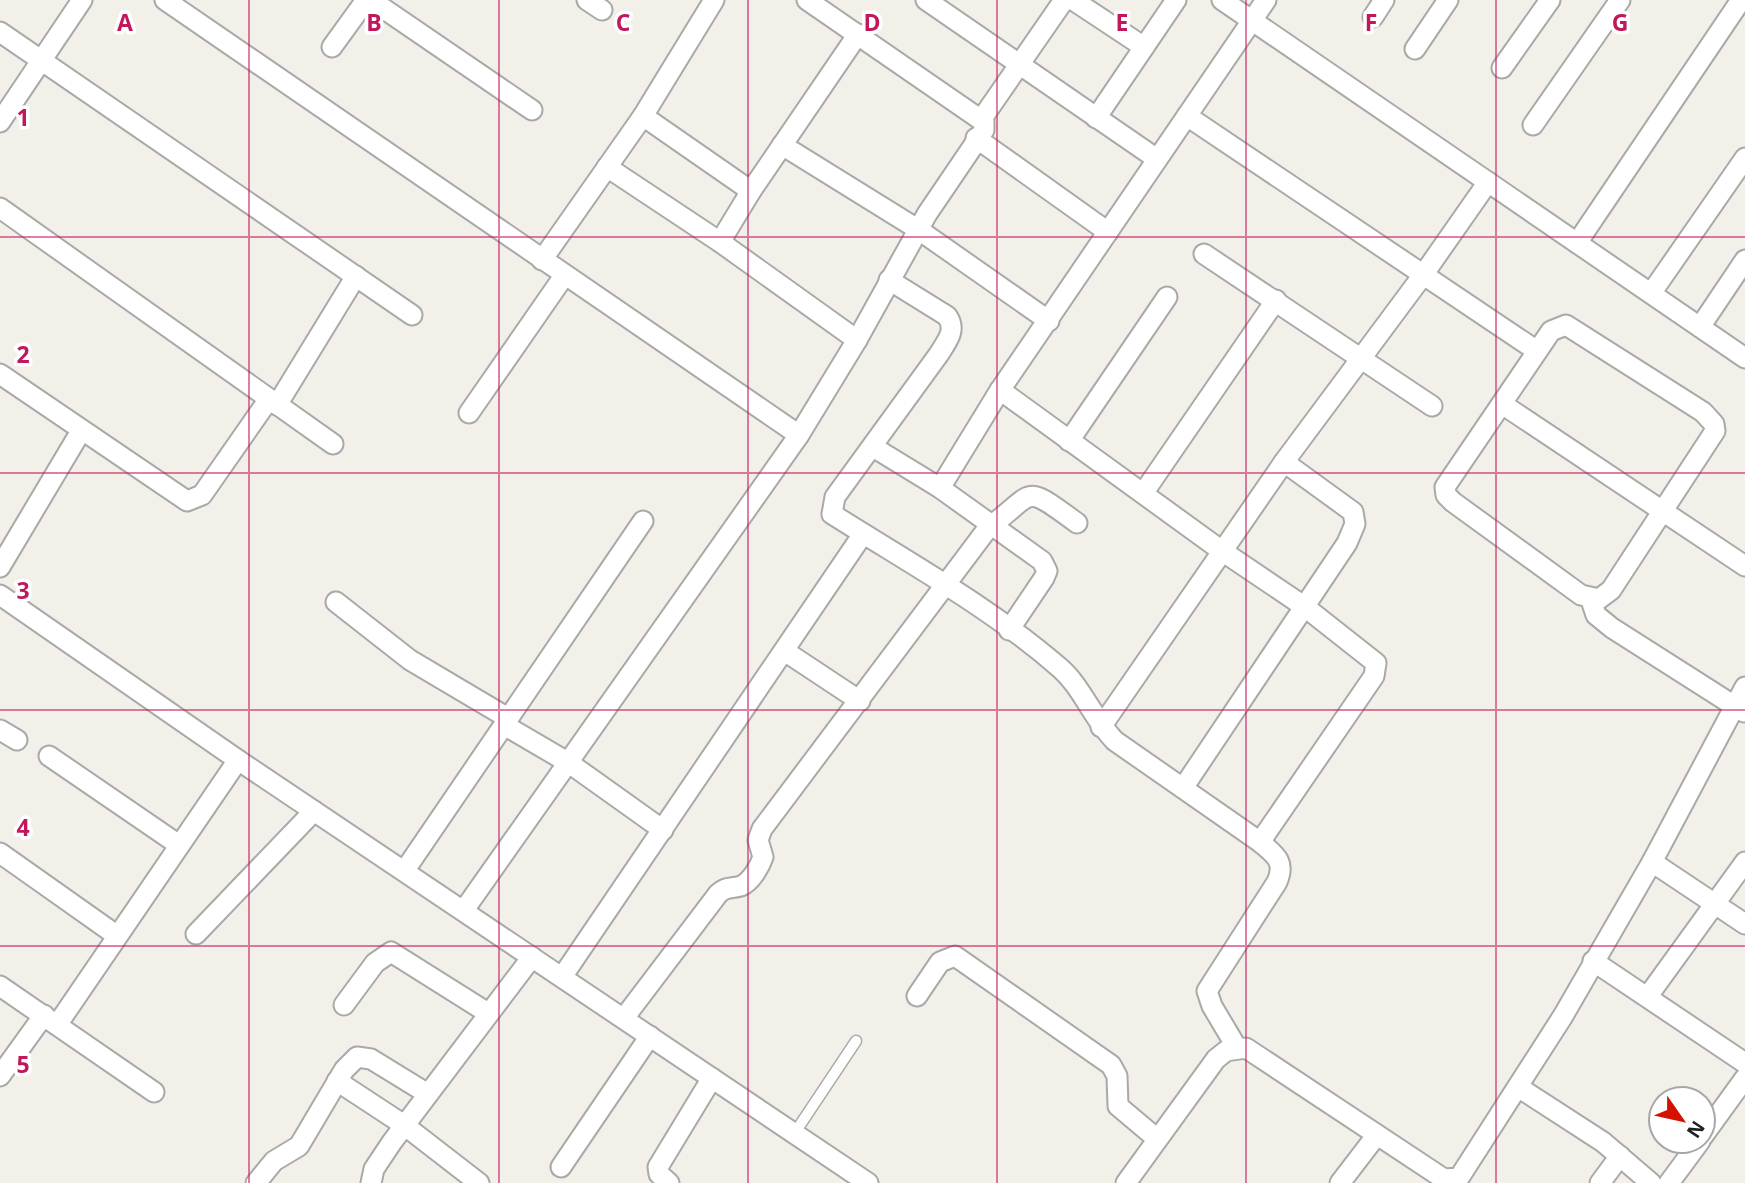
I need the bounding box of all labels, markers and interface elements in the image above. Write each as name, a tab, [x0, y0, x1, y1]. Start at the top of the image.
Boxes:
text: A	[117, 6, 133, 38]
text: B	[366, 6, 382, 38]
text: C	[616, 6, 630, 38]
text: D	[863, 6, 881, 38]
text: E	[1116, 6, 1128, 38]
text: F	[1365, 6, 1377, 38]
text: G	[1612, 6, 1628, 38]
text: 1	[16, 101, 30, 133]
text: 2	[16, 338, 30, 370]
text: 3	[16, 574, 30, 606]
text: 4	[16, 811, 30, 843]
text: 5	[16, 1048, 30, 1080]
north arrow	[1647, 1085, 1717, 1155]
text: N	[1681, 1116, 1711, 1143]

